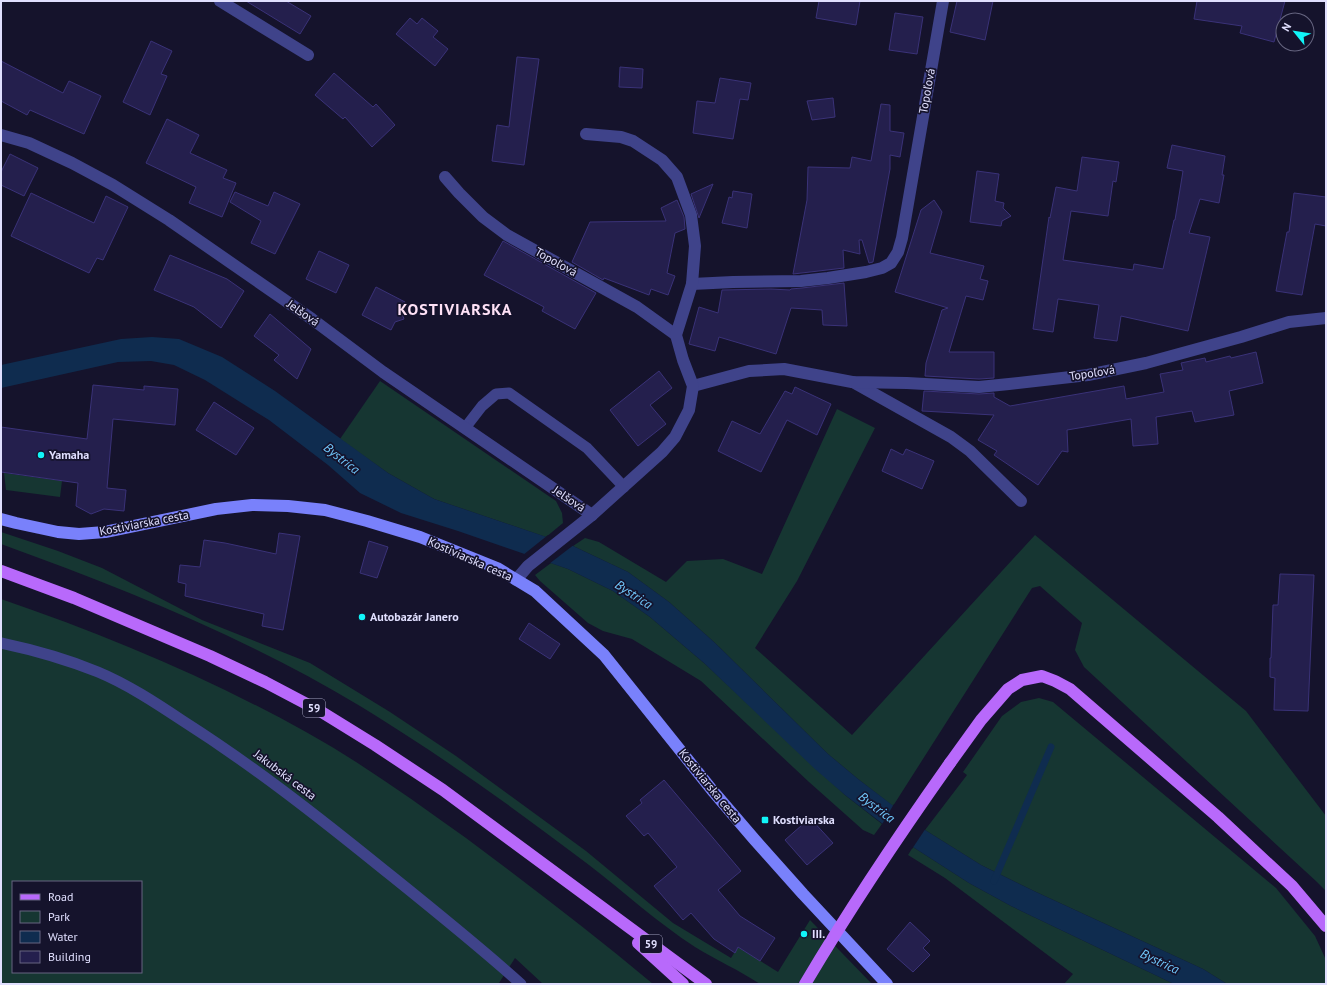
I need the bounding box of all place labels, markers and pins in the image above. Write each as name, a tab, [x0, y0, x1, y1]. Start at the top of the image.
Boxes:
place label: Yamaha	[48, 447, 89, 462]
marker: Yamaha	[36, 450, 46, 460]
place label: Autobazár Janero	[370, 609, 459, 624]
marker: Autobazár Janero	[357, 612, 367, 622]
place label: Kostiviarska	[773, 812, 835, 827]
marker: Kostiviarska	[760, 815, 770, 825]
place label: III.	[812, 926, 825, 941]
marker: III.	[799, 929, 809, 939]

